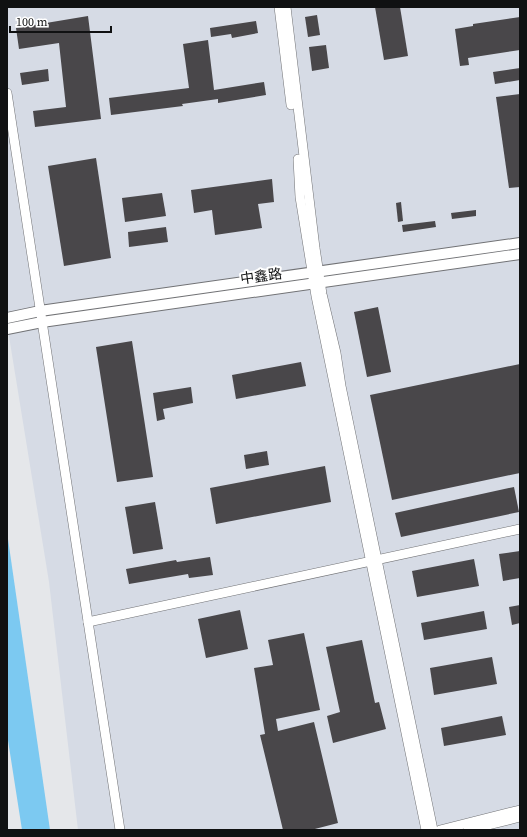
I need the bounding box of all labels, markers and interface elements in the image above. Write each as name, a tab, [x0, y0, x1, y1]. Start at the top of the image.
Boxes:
scale bar	[10, 8, 111, 34]
text: 100 m	[16, 14, 48, 30]
street label: 中鑫路	[239, 263, 283, 289]

